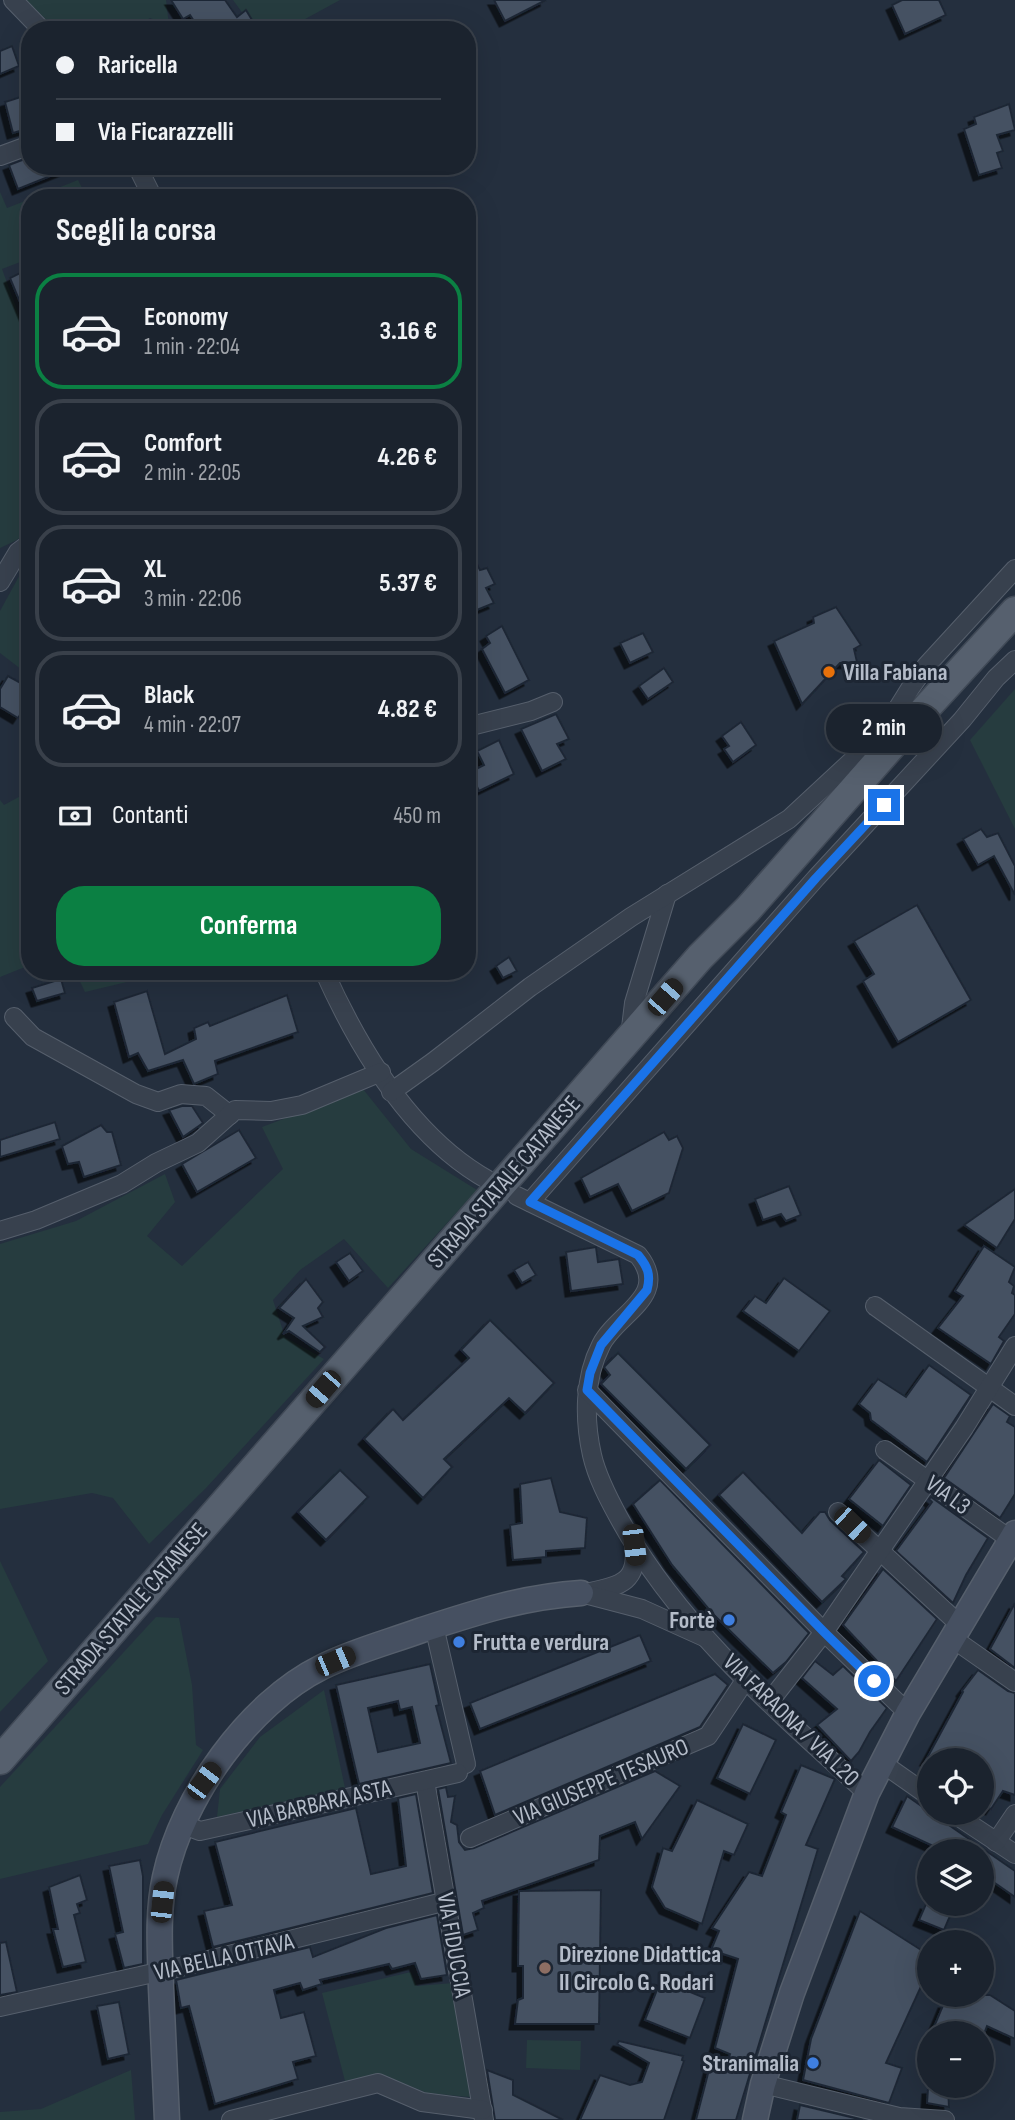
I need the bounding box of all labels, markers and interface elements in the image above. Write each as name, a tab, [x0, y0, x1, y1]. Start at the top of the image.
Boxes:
text: Raricella	[98, 50, 178, 81]
text: Via Ficarazzelli	[98, 117, 234, 148]
text: Scegli la corsa	[56, 211, 216, 250]
icon: car	[60, 300, 123, 363]
text: Economy	[144, 302, 228, 333]
text: 3.16 €	[379, 316, 437, 347]
text: 1 min · 22:04	[144, 333, 240, 361]
icon: car	[60, 426, 123, 489]
text: Comfort	[144, 428, 222, 459]
text: 4.26 €	[377, 442, 437, 473]
text: 2 min · 22:05	[144, 459, 241, 487]
icon: car	[60, 552, 123, 615]
text: XL	[144, 554, 166, 585]
text: 5.37 €	[379, 568, 437, 599]
text: 3 min · 22:06	[144, 585, 242, 613]
place label: Villa Fabiana	[843, 658, 948, 687]
marker: Villa Fabiana	[821, 664, 837, 680]
icon: car	[60, 678, 123, 741]
text: Black	[144, 680, 194, 711]
text: 4.82 €	[378, 694, 437, 725]
callout: 2 min	[826, 704, 942, 752]
text: 4 min · 22:07	[144, 711, 241, 739]
text: 2 min	[862, 714, 906, 742]
route end	[868, 789, 900, 821]
icon: cash	[56, 797, 94, 835]
text: Contanti	[112, 800, 188, 831]
text: 450 m	[393, 802, 441, 830]
button: Conferma	[56, 886, 441, 966]
car	[644, 974, 687, 1020]
street label: STRADA STATALE CATANESE	[421, 1090, 587, 1274]
car	[302, 1366, 345, 1412]
street label: VIA L3	[920, 1469, 976, 1521]
car	[830, 1503, 875, 1547]
street label: STRADA STATALE CATANESE	[48, 1517, 214, 1701]
car	[622, 1523, 647, 1567]
place label: Fortè	[669, 1606, 715, 1635]
marker: Fortè	[721, 1612, 737, 1628]
place label: Frutta e verdura	[473, 1628, 609, 1657]
marker: Frutta e verdura	[451, 1634, 467, 1650]
car	[312, 1643, 359, 1679]
street label: VIA FARAONA / VIA L20	[717, 1648, 865, 1792]
route start	[858, 1665, 890, 1697]
street label: VIA GIUSEPPE TESAURO	[509, 1732, 693, 1832]
map controls	[917, 1748, 994, 2098]
button: locate	[917, 1748, 994, 1825]
car	[183, 1758, 226, 1804]
street label: VIA BARBARA ASTA	[244, 1773, 395, 1835]
button: layers	[917, 1839, 994, 1916]
car	[150, 1880, 175, 1924]
street label: VIA FIDUCCIA	[431, 1890, 478, 2000]
street label: VIA BELLA OTTAVA	[151, 1927, 297, 1987]
button: +	[917, 1930, 994, 2007]
place label: Direzione Didattica II Circolo G. Rodari	[559, 1940, 721, 1997]
marker: Direzione Didattica II Circolo G. Rodari	[537, 1960, 553, 1976]
button: −	[917, 2021, 994, 2098]
place label: Stranimalia	[702, 2049, 799, 2078]
marker: Stranimalia	[805, 2055, 821, 2071]

